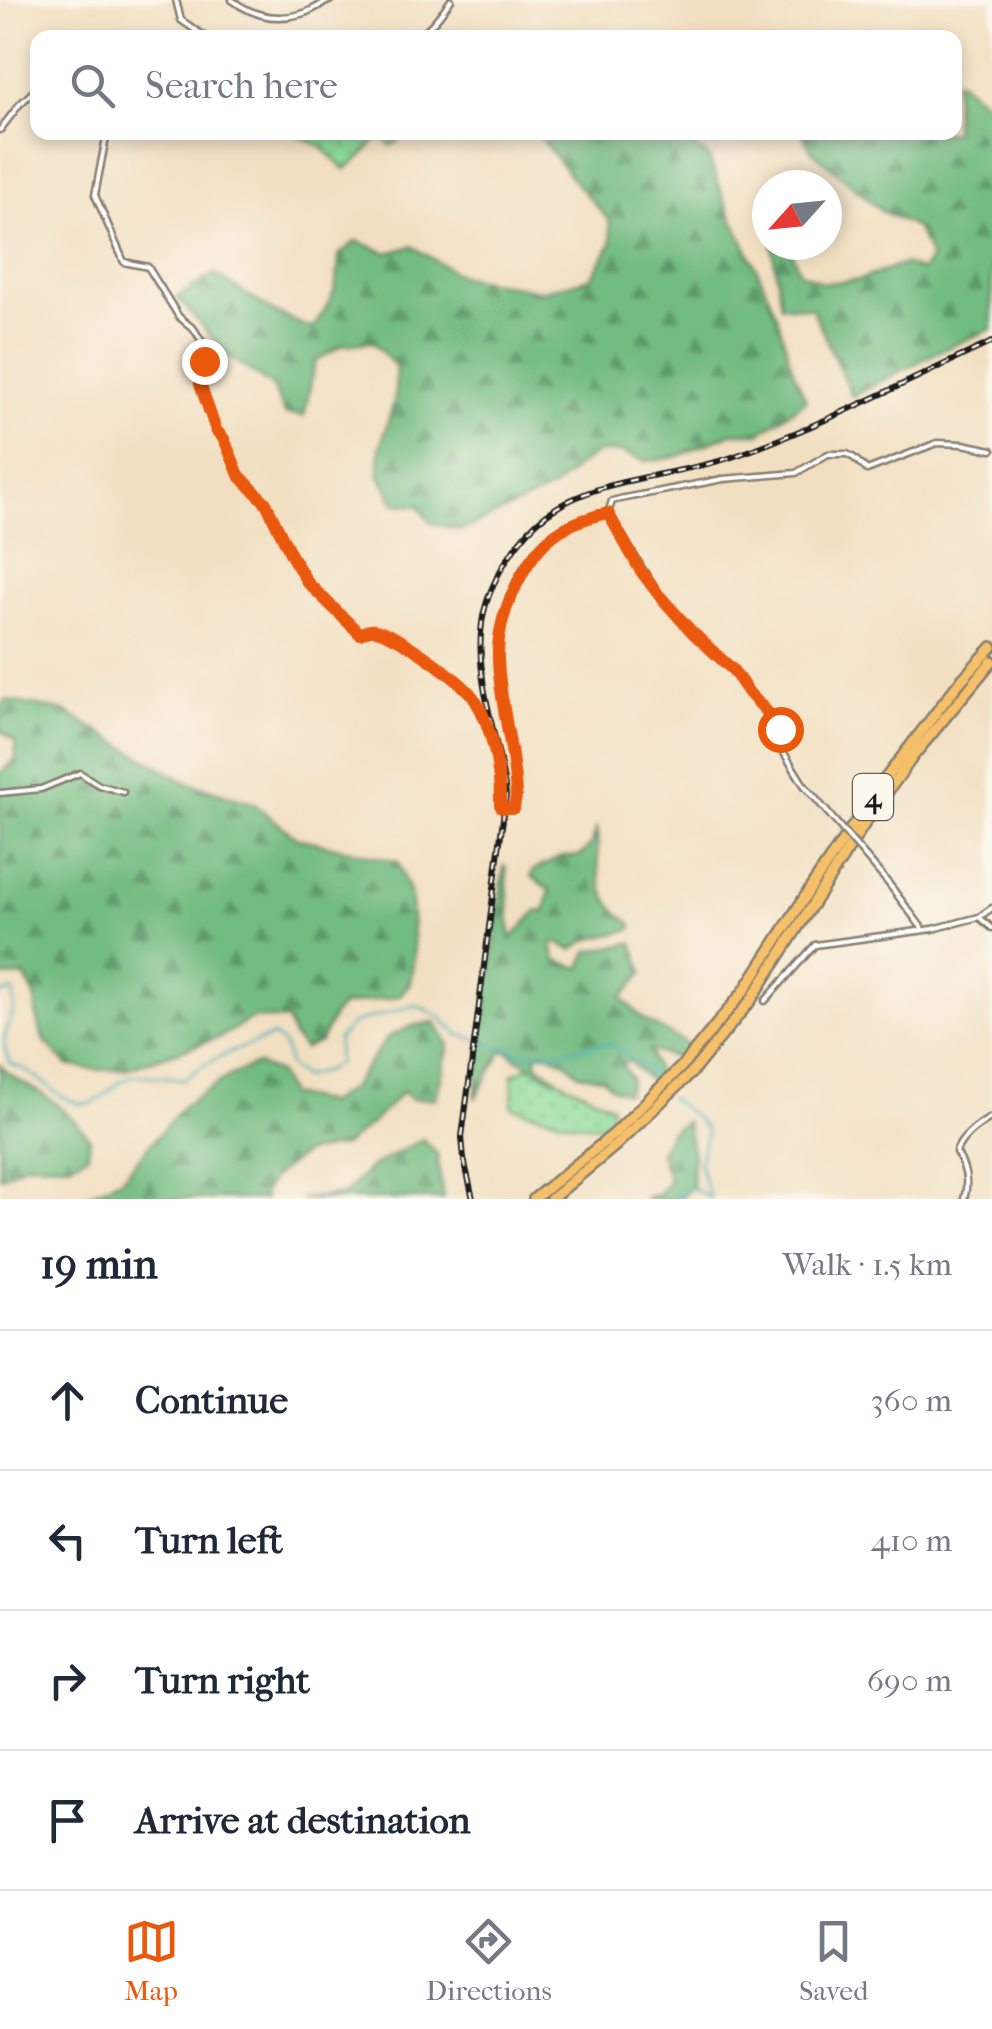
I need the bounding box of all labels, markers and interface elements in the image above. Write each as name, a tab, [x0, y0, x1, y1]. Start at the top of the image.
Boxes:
search box	[30, 30, 962, 140]
icon: search	[65, 58, 120, 113]
text: Search here	[145, 63, 338, 108]
north arrow	[752, 170, 842, 260]
route end	[182, 339, 228, 385]
route start	[758, 707, 804, 753]
road number: 4	[853, 774, 893, 820]
text: 19 min	[40, 1240, 158, 1289]
text: Walk · 1.5 km	[782, 1246, 952, 1283]
icon: ahead	[40, 1373, 95, 1428]
text: Continue	[135, 1378, 288, 1423]
text: 360 m	[870, 1382, 952, 1419]
icon: left	[40, 1513, 95, 1568]
text: Turn left	[135, 1518, 283, 1563]
text: 410 m	[871, 1522, 952, 1559]
icon: right	[40, 1653, 95, 1708]
text: Turn right	[135, 1658, 310, 1703]
text: 690 m	[867, 1662, 952, 1699]
icon: arrive	[40, 1793, 95, 1848]
text: Arrive at destination	[135, 1798, 471, 1843]
tab: Map	[124, 1914, 179, 2007]
tab: Directions	[426, 1914, 552, 2007]
tab: Saved	[799, 1914, 868, 2007]

